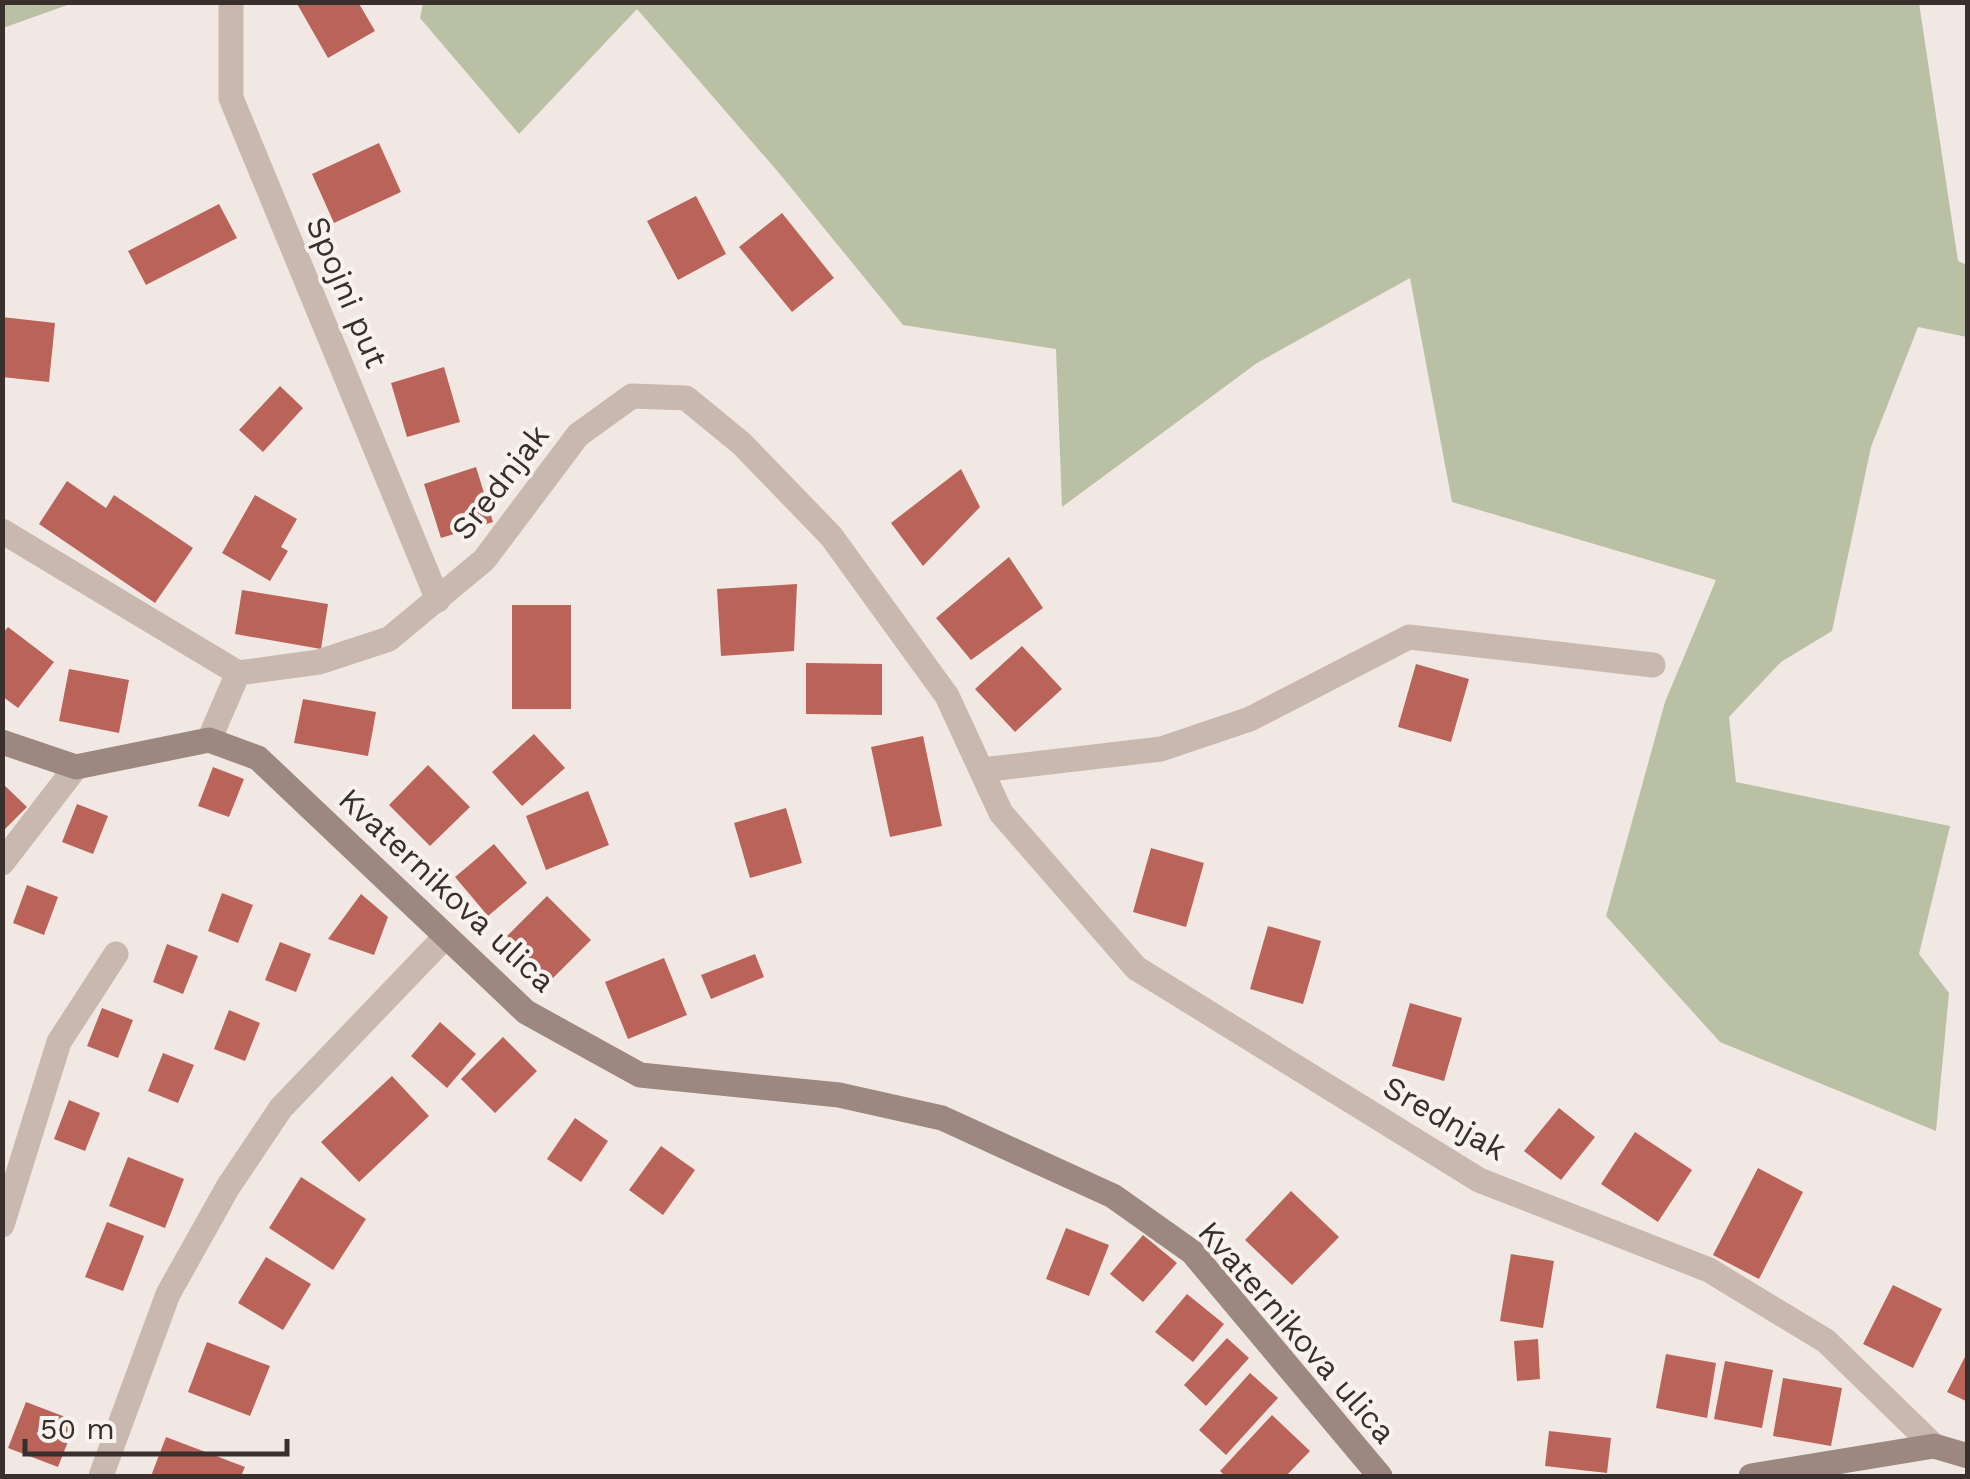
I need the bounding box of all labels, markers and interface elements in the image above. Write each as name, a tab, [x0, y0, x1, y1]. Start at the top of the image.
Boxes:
street label: Spojni put	[298, 211, 396, 373]
street label: Srednjak	[443, 417, 557, 547]
street label: Kvaternikova ulica	[331, 780, 563, 1000]
street label: Srednjak	[1377, 1068, 1513, 1168]
street label: Kvaternikova ulica	[1190, 1213, 1404, 1451]
scale bar	[25, 1394, 288, 1456]
text: 50 m	[40, 1411, 115, 1446]

